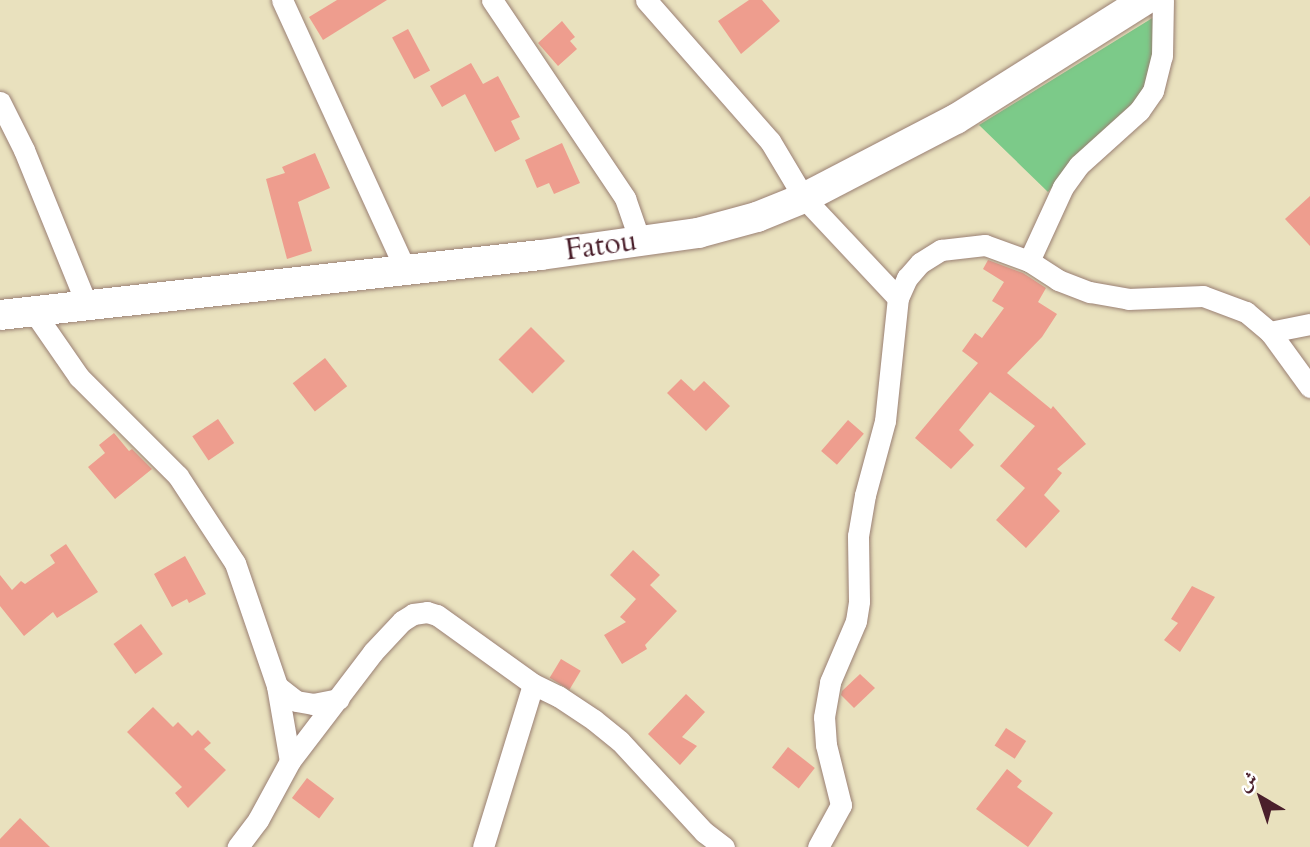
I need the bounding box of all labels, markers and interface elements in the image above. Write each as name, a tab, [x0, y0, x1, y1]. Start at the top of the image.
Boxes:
street label: Fatou	[563, 223, 639, 269]
north arrow	[1226, 763, 1296, 833]
text: ش	[1232, 766, 1263, 798]

